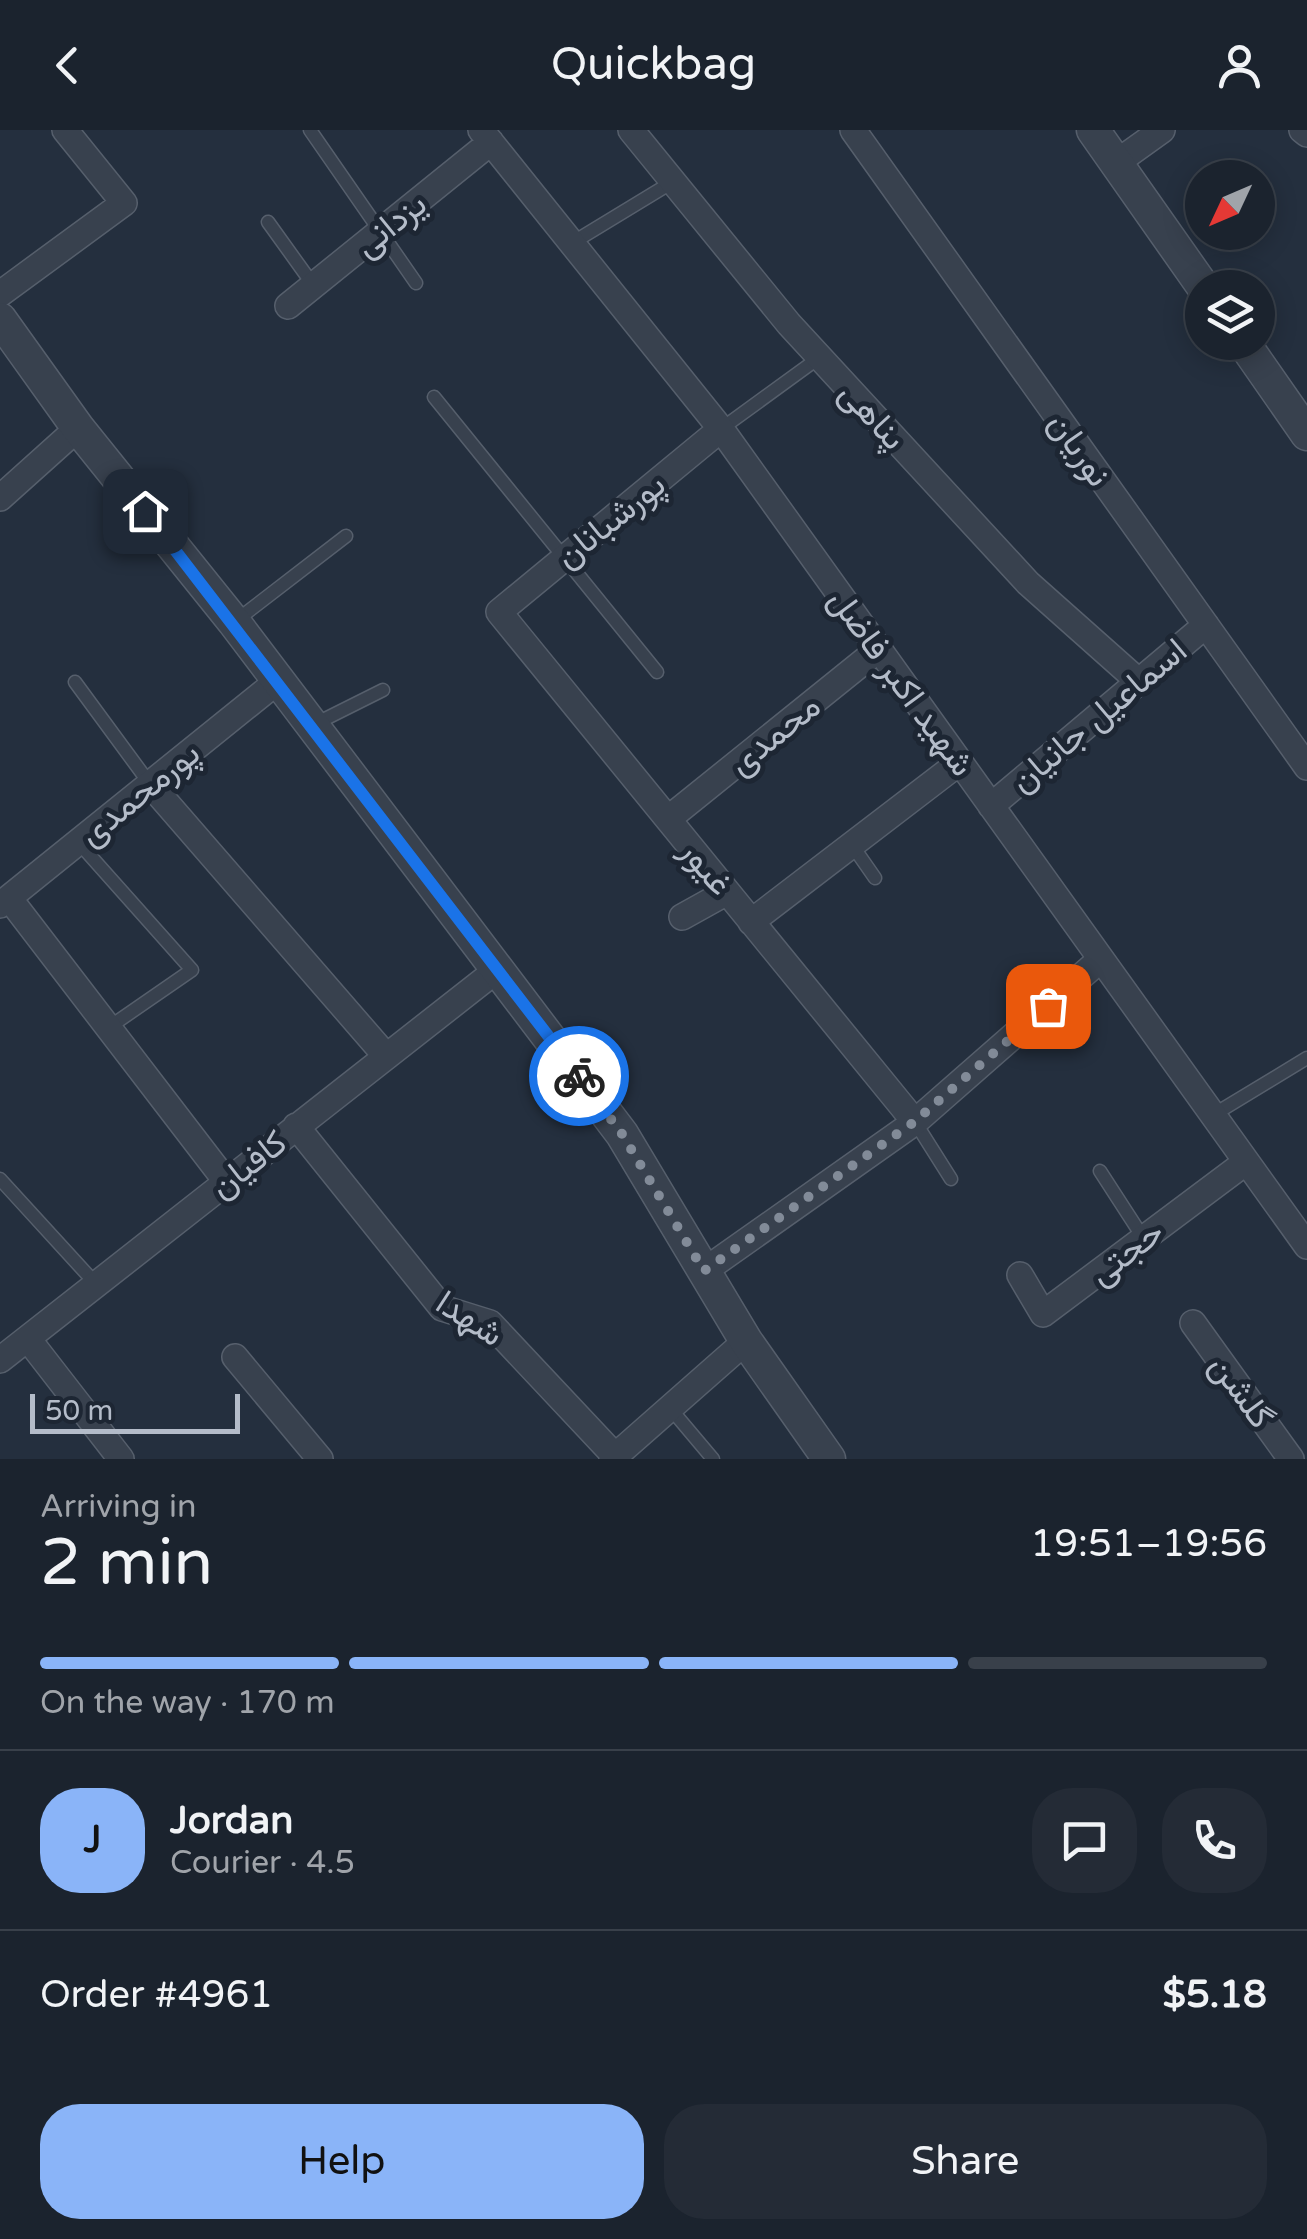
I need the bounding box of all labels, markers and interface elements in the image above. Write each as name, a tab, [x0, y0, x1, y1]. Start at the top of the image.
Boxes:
icon: back	[40, 38, 95, 93]
text: Quickbag	[551, 38, 756, 92]
icon: person	[1212, 38, 1267, 93]
north arrow	[1185, 160, 1275, 250]
map controls	[1185, 160, 1275, 360]
street label: یزدانی	[346, 183, 435, 266]
button: layers	[1185, 270, 1275, 360]
street label: پناهی	[829, 373, 915, 460]
street label: نوریان	[1039, 404, 1120, 495]
street label: پورشبانان	[547, 464, 675, 579]
pin	[103, 469, 188, 554]
icon: home	[118, 484, 173, 539]
street label: شهید اکبر فاضل	[819, 581, 983, 785]
street label: اسماعیل جانیان	[1002, 630, 1196, 802]
street label: محمدی	[720, 685, 829, 784]
street label: پورمحمدی	[71, 732, 210, 857]
street label: غیور	[670, 830, 742, 904]
pin	[1006, 964, 1091, 1049]
icon: bag	[1021, 979, 1076, 1034]
courier	[529, 1026, 629, 1126]
icon: bike	[552, 1049, 607, 1104]
street label: کافیان	[202, 1122, 296, 1208]
street label: حجتی	[1081, 1211, 1172, 1294]
street label: شهدا	[428, 1282, 511, 1356]
street label: گلشن	[1200, 1346, 1282, 1437]
scale bar	[30, 1389, 240, 1434]
text: 50 m	[45, 1394, 113, 1428]
text: Arriving in	[40, 1488, 197, 1526]
text: 19:51–19:56	[1030, 1521, 1267, 1567]
text: 2 min	[40, 1524, 213, 1603]
text: On the way · 170 m	[40, 1684, 335, 1722]
button: chat	[1032, 1788, 1137, 1893]
button: phone	[1162, 1788, 1267, 1893]
text: Jordan	[170, 1798, 293, 1844]
text: J	[84, 1817, 101, 1863]
text: Courier · 4.5	[170, 1844, 355, 1882]
text: Order #4961	[40, 1972, 273, 2018]
text: $5.18	[1162, 1972, 1267, 2018]
button: Help	[40, 2104, 644, 2219]
button: Share	[664, 2104, 1267, 2219]

